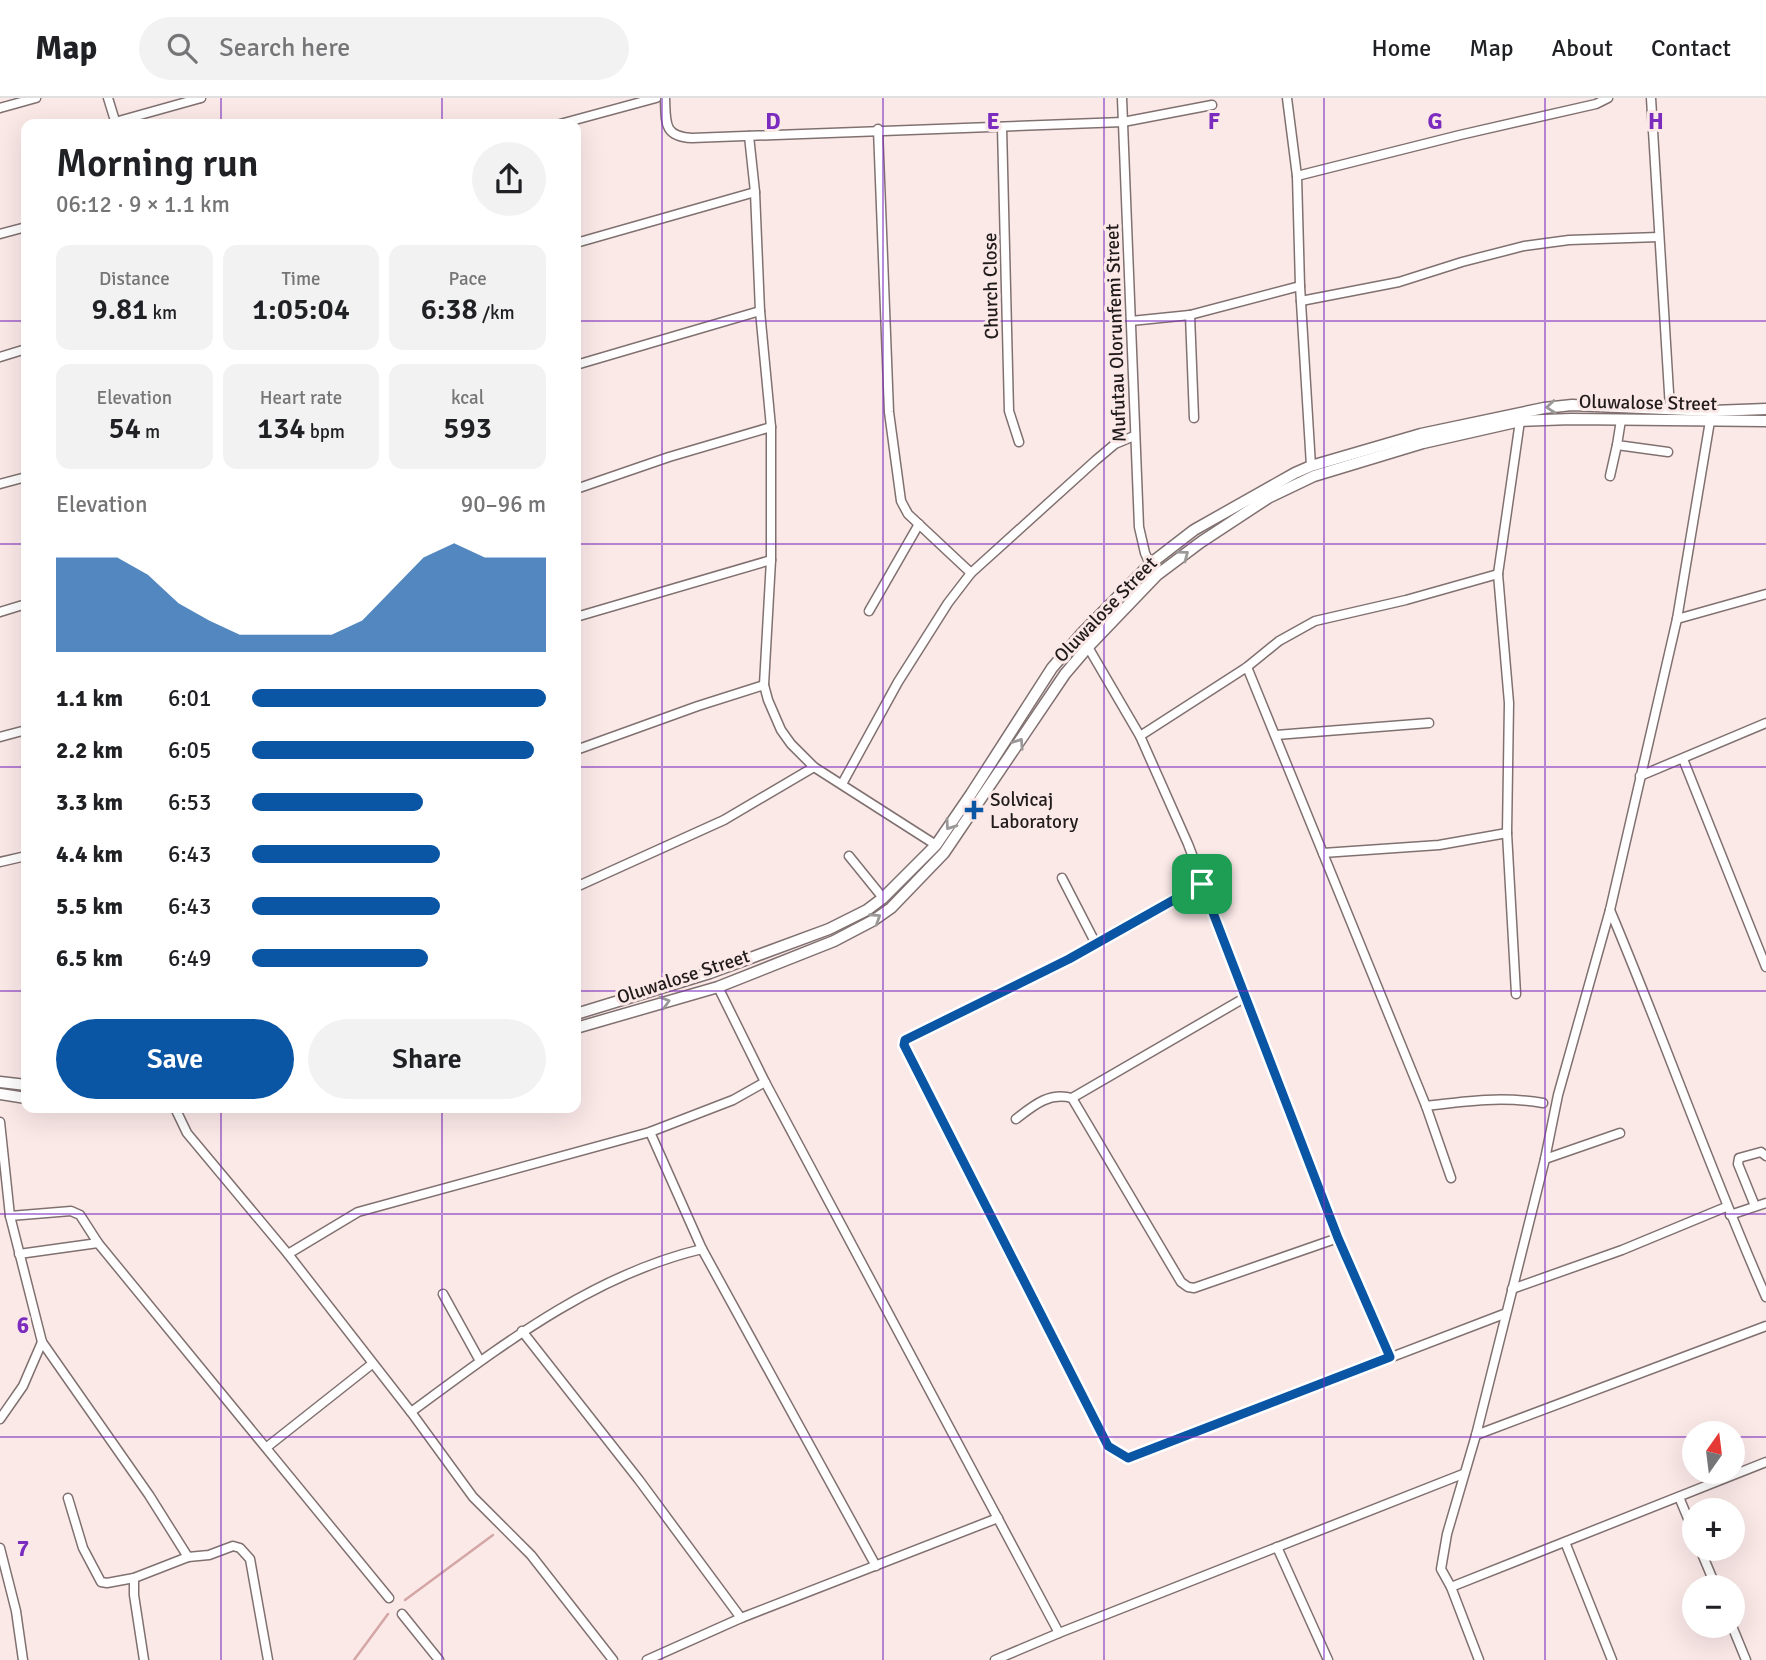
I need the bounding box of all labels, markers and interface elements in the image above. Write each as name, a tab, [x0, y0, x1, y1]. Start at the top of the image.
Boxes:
search box	[139, 17, 629, 80]
text: Map	[35, 28, 97, 69]
icon: search	[163, 29, 201, 67]
text: Search here	[219, 32, 350, 64]
text: Home	[1371, 33, 1431, 63]
text: Map	[1469, 33, 1514, 63]
text: About	[1552, 33, 1613, 63]
text: Contact	[1651, 33, 1731, 63]
text: D	[765, 107, 781, 136]
text: E	[986, 107, 1000, 136]
text: F	[1208, 107, 1220, 136]
text: G	[1427, 107, 1443, 136]
text: H	[1648, 107, 1664, 136]
text: Morning run	[56, 140, 259, 187]
button: share	[472, 142, 546, 216]
text: 06:12 · 9 × 1.1 km	[56, 190, 230, 219]
street label: Mufutau Olorunfemi Street	[1100, 223, 1132, 443]
street label: Church Close	[978, 232, 1004, 340]
text: Distance	[99, 267, 170, 291]
text: Time	[281, 267, 321, 291]
text: Pace	[449, 267, 487, 291]
text: 9.81	[91, 291, 148, 328]
text: 1:05:04	[252, 291, 350, 328]
text: 6:38	[421, 291, 478, 328]
text: km	[148, 301, 177, 325]
text: /km	[478, 301, 515, 325]
text: Elevation	[96, 386, 172, 410]
text: Heart rate	[260, 386, 342, 410]
text: kcal	[451, 386, 484, 410]
street label: Oluwalose Street	[1579, 390, 1718, 416]
one-way arrow	[1545, 399, 1556, 414]
text: 54	[108, 410, 141, 447]
text: 134	[257, 410, 306, 447]
text: 593	[443, 410, 492, 447]
text: m	[141, 420, 160, 444]
text: bpm	[306, 420, 345, 444]
text: Elevation	[56, 490, 148, 519]
text: 90–96 m	[461, 490, 546, 519]
street label: Oluwalose Street	[1049, 551, 1163, 668]
one-way arrow	[1176, 551, 1188, 563]
text: 1.1 km	[56, 684, 123, 713]
text: 6:01	[168, 684, 211, 713]
text: 2.2 km	[56, 736, 123, 765]
text: 6:05	[168, 736, 211, 765]
one-way arrow	[1011, 738, 1024, 751]
text: 3.3 km	[56, 788, 123, 817]
text: 6:53	[168, 788, 211, 817]
place label: Solvicaj Laboratory	[990, 788, 1078, 834]
marker: Solvicaj Laboratory	[964, 800, 984, 820]
one-way arrow	[945, 817, 958, 830]
text: 4.4 km	[56, 840, 123, 869]
text: 6:43	[168, 840, 211, 869]
pin	[1172, 854, 1232, 914]
icon: arrive	[1183, 865, 1221, 903]
text: 5.5 km	[56, 892, 123, 921]
text: 6:43	[168, 892, 211, 921]
one-way arrow	[868, 914, 881, 927]
text: 6.5 km	[56, 944, 123, 973]
text: 6:49	[168, 944, 211, 973]
street label: Oluwalose Street	[614, 944, 753, 1010]
one-way arrow	[659, 996, 671, 1011]
button: Save	[56, 1019, 294, 1099]
button: Share	[308, 1019, 546, 1099]
text: 6	[17, 1311, 29, 1340]
north arrow	[1682, 1421, 1745, 1484]
map controls	[1682, 1421, 1745, 1638]
button: +	[1682, 1498, 1745, 1561]
text: 7	[17, 1534, 29, 1563]
button: −	[1682, 1575, 1745, 1638]

